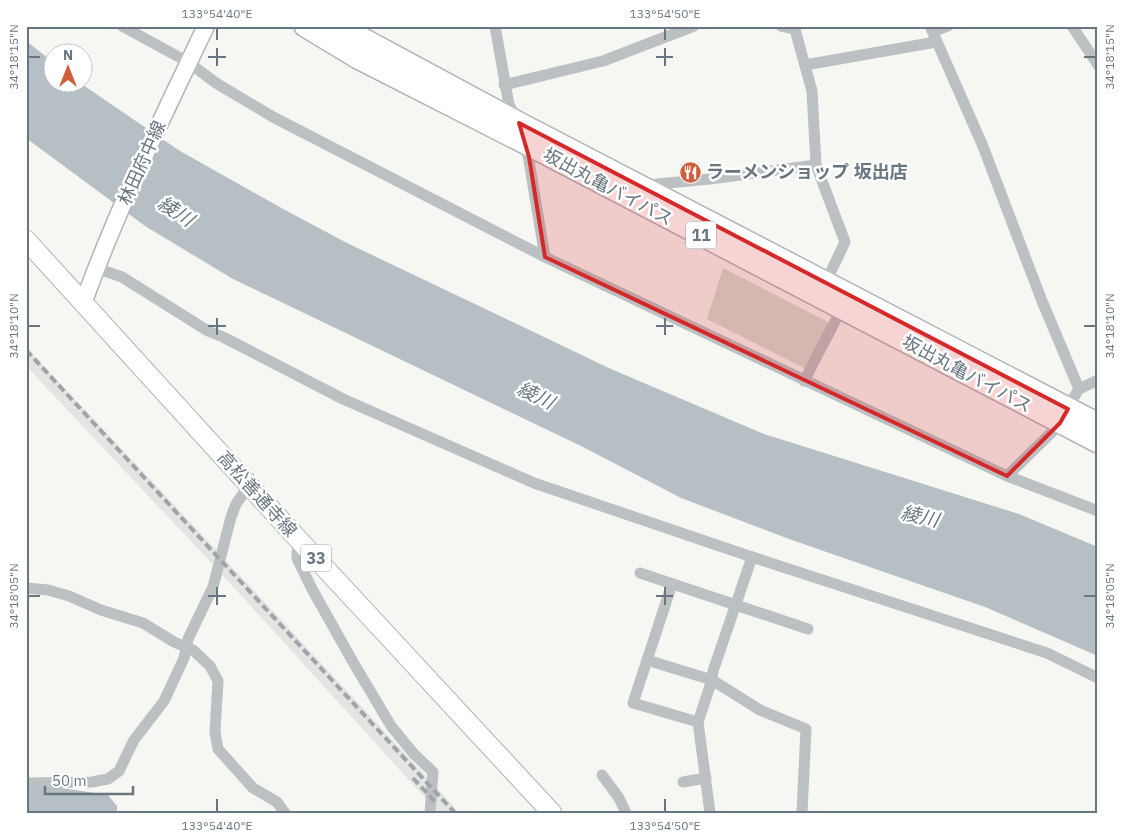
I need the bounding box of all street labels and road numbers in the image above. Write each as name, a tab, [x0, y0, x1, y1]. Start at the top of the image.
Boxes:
street label: 林田府中線	[113, 117, 170, 209]
street label: 坂出丸亀バイパス	[539, 143, 677, 230]
road number: 11	[686, 222, 716, 248]
street label: 坂出丸亀バイパス	[898, 330, 1036, 417]
street label: 高松善通寺線	[213, 446, 302, 541]
road number: 33	[301, 544, 331, 572]

